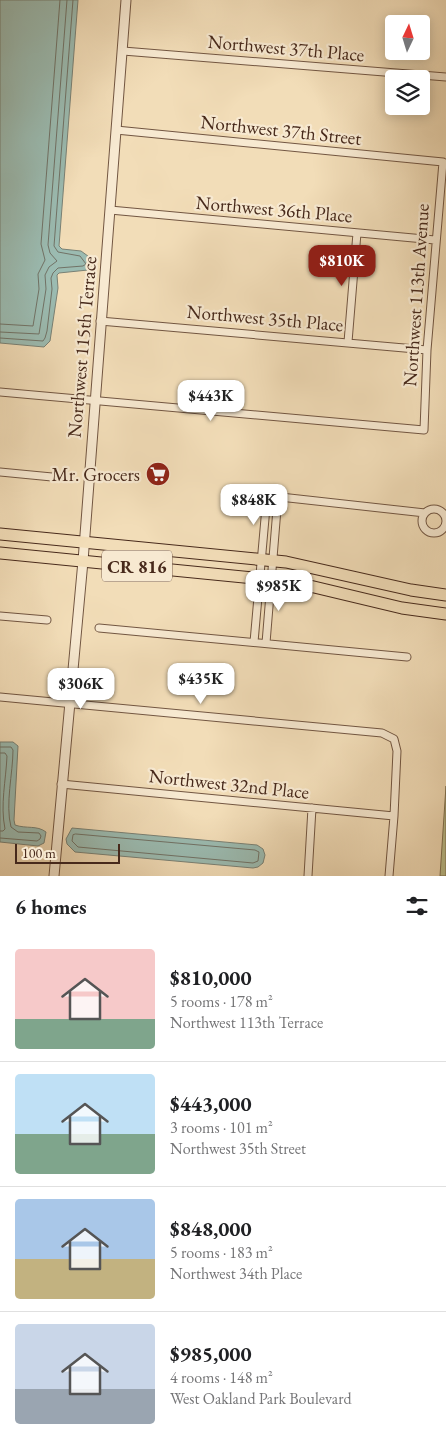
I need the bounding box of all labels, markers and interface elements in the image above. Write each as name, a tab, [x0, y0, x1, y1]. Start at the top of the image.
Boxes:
north arrow	[385, 15, 430, 60]
map controls	[385, 15, 430, 115]
street label: Northwest 37th Place	[207, 29, 365, 67]
button: layers	[385, 70, 430, 115]
street label: Northwest 37th Street	[199, 109, 363, 151]
street label: Northwest 36th Place	[195, 190, 353, 228]
street label: Northwest 113th Avenue	[397, 203, 435, 387]
pin: $810K	[307, 244, 377, 287]
text: $810K	[320, 250, 364, 271]
street label: Northwest 115th Terrace	[62, 255, 102, 439]
street label: Northwest 35th Place	[186, 299, 344, 337]
pin: $443K	[176, 380, 246, 422]
text: $443K	[189, 385, 233, 406]
supermarket icon: Mr. Grocers	[145, 461, 171, 487]
place label: Mr. Grocers	[52, 462, 140, 487]
pin: $848K	[219, 484, 289, 526]
text: $848K	[232, 489, 276, 510]
road number: CR 816	[102, 550, 172, 582]
pin: $985K	[244, 570, 314, 612]
text: $985K	[257, 575, 301, 596]
pin: $435K	[166, 662, 236, 705]
pin: $306K	[46, 668, 116, 710]
text: $435K	[179, 668, 223, 689]
text: $306K	[59, 673, 103, 694]
street label: Northwest 32nd Place	[148, 763, 310, 805]
scale bar	[15, 841, 120, 864]
text: 100 m	[22, 844, 56, 862]
icon: filters	[403, 892, 431, 920]
text: 6 homes	[15, 893, 87, 920]
text: $810,000	[170, 964, 252, 991]
icon: home	[55, 969, 115, 1029]
text: 5 rooms · 178 m²	[170, 991, 273, 1012]
text: Northwest 113th Terrace	[170, 1012, 323, 1033]
text: $443,000	[170, 1090, 252, 1117]
icon: home	[55, 1094, 115, 1154]
text: 3 rooms · 101 m²	[170, 1117, 273, 1138]
text: Northwest 35th Street	[170, 1138, 306, 1159]
text: $848,000	[170, 1215, 252, 1242]
icon: home	[55, 1219, 115, 1279]
text: 5 rooms · 183 m²	[170, 1242, 273, 1263]
text: Northwest 34th Place	[170, 1263, 302, 1284]
text: $985,000	[170, 1340, 252, 1367]
icon: home	[55, 1344, 115, 1404]
text: 4 rooms · 148 m²	[170, 1367, 273, 1388]
text: West Oakland Park Boulevard	[170, 1388, 352, 1409]

